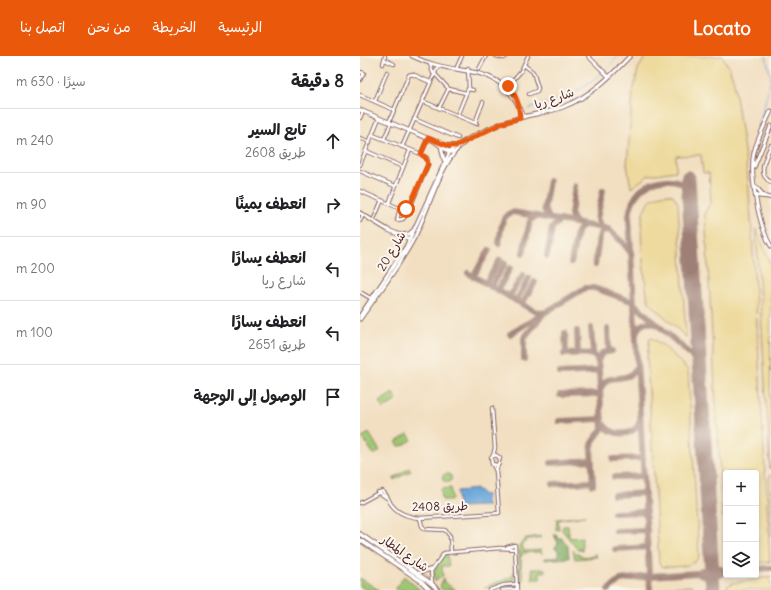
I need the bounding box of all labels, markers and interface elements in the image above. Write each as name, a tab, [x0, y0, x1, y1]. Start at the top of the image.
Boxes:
text: Locato	[693, 16, 751, 40]
text: اتصل بنا	[20, 18, 65, 36]
text: من نحن	[87, 18, 131, 36]
text: الخريطة	[153, 18, 196, 36]
text: الرئيسية	[218, 18, 262, 36]
text: 8 دقيقة	[291, 70, 344, 92]
text: سيرًا · 630 m	[16, 73, 86, 90]
route end	[499, 77, 517, 95]
street label: شارع ريا	[532, 84, 576, 114]
text: تابع السير	[249, 120, 306, 139]
icon: ahead	[322, 130, 344, 152]
text: 240 m	[16, 132, 54, 149]
text: طريق 2608	[245, 144, 306, 161]
text: انعطف يمينًا	[235, 194, 306, 213]
icon: right	[322, 194, 344, 216]
text: 90 m	[16, 196, 47, 213]
route start	[397, 200, 415, 218]
street label: شارع 20	[373, 229, 410, 274]
text: انعطف يسارًا	[232, 248, 306, 267]
icon: left	[322, 258, 344, 280]
text: 200 m	[16, 260, 55, 277]
text: شارع ريا	[262, 272, 306, 289]
text: انعطف يسارًا	[232, 312, 306, 331]
icon: left	[322, 322, 344, 344]
text: 100 m	[16, 324, 53, 341]
text: طريق 2651	[248, 336, 306, 353]
text: الوصول إلى الوجهة	[193, 386, 306, 405]
icon: arrive	[322, 386, 344, 408]
map controls	[723, 470, 759, 578]
button: +	[723, 470, 759, 506]
street label: طريق 2408	[412, 498, 468, 514]
button: −	[723, 506, 759, 542]
street label: شارع المطار	[377, 531, 431, 576]
button: layers	[723, 542, 759, 578]

